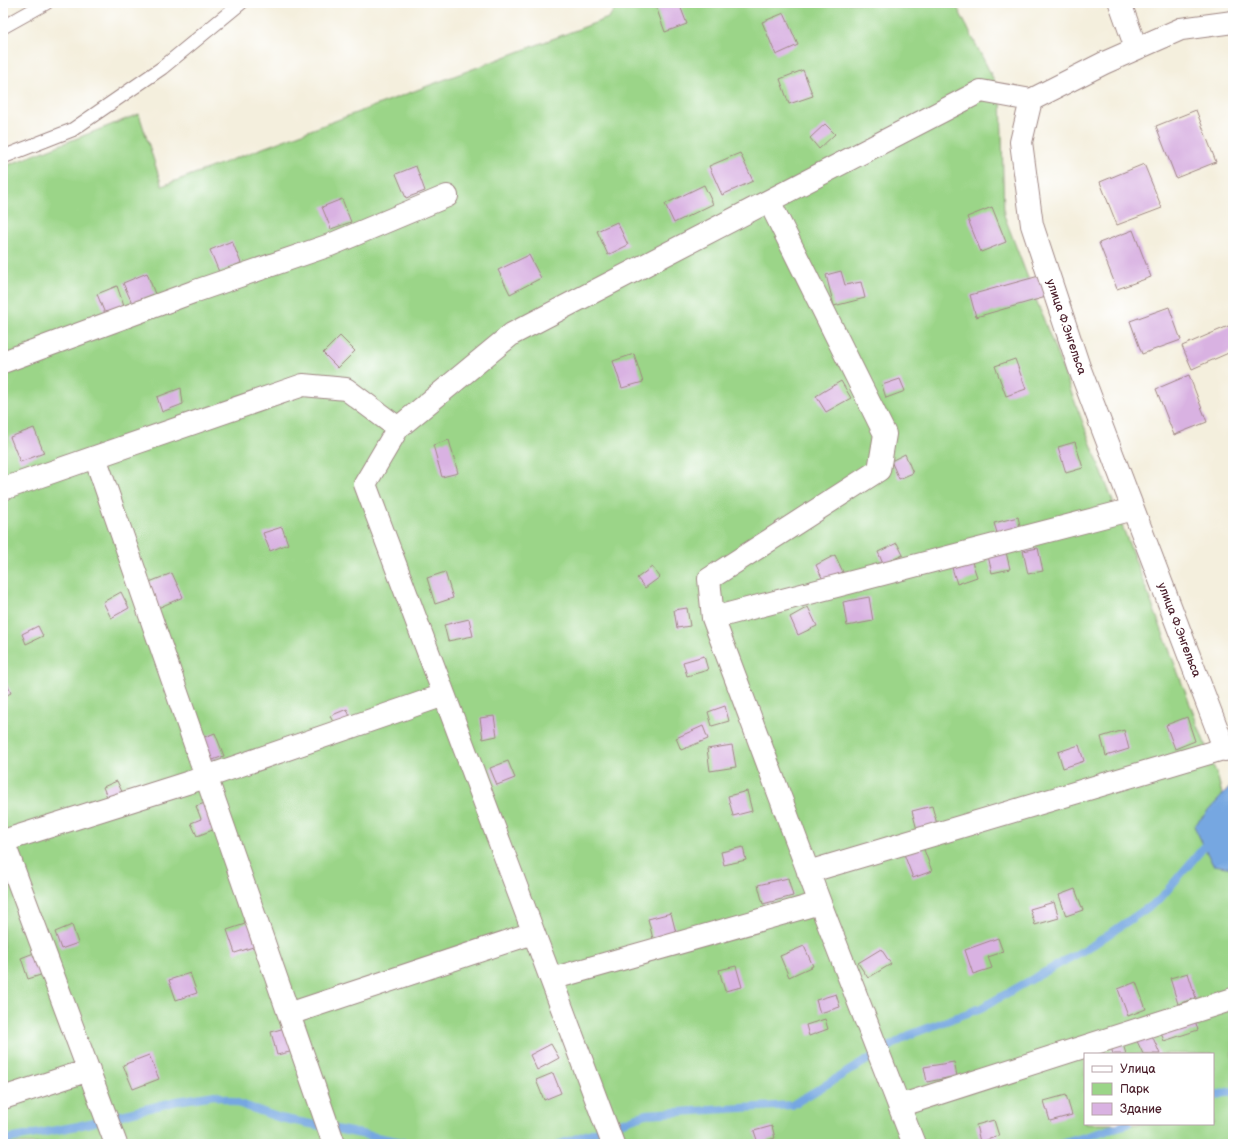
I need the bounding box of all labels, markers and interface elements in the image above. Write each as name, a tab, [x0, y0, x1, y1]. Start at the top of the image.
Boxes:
street label: улица Ф.Энгельса	[1043, 277, 1089, 377]
street label: улица Ф.Энгельса	[1154, 581, 1204, 679]
legend	[1084, 1053, 1214, 1125]
text: Улица	[1120, 1062, 1156, 1077]
text: Парк	[1120, 1082, 1150, 1097]
text: Здание	[1120, 1102, 1162, 1117]

